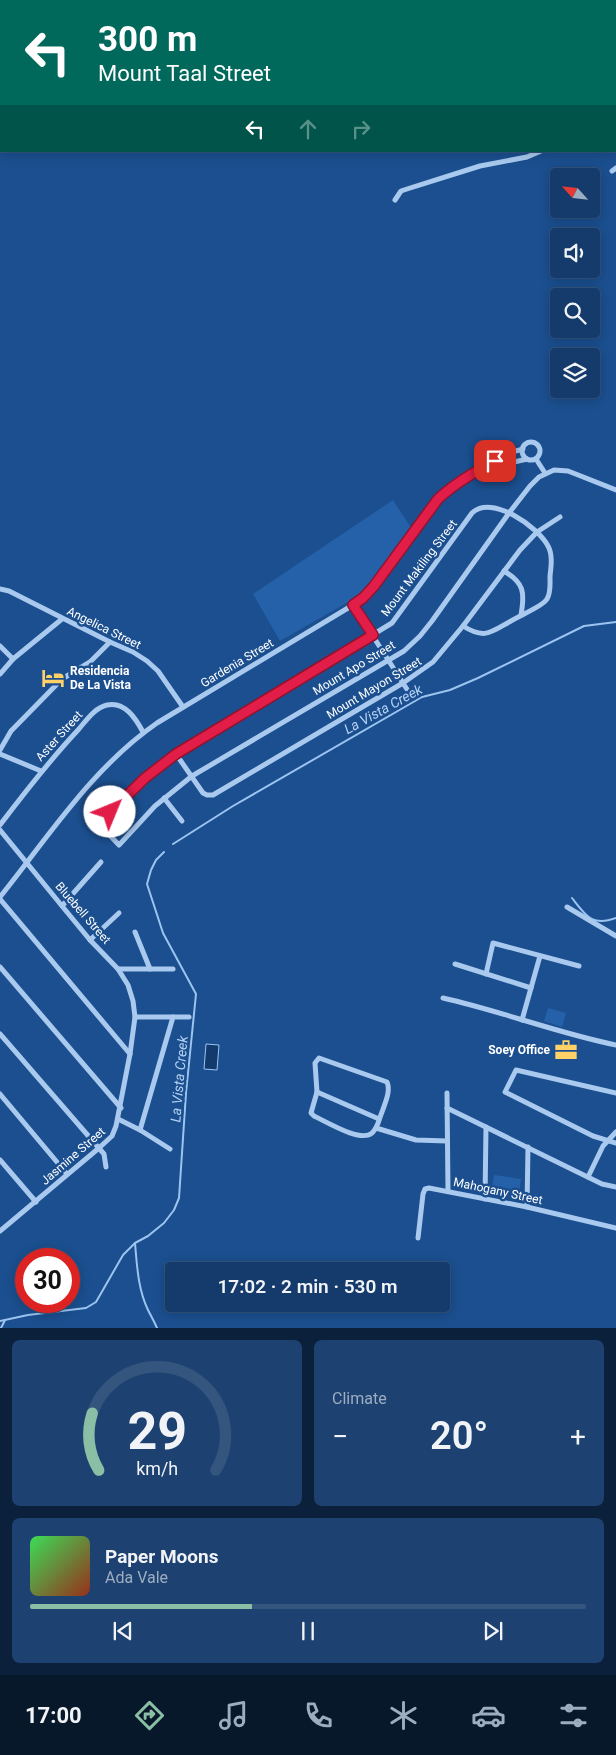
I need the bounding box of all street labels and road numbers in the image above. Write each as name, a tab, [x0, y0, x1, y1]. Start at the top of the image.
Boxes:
street label: Mount Makiling Street	[378, 517, 460, 619]
street label: Angelica Street	[65, 604, 143, 652]
street label: Gardenia Street	[198, 636, 276, 690]
street label: Mount Apo Street	[310, 638, 398, 698]
street label: Mount Mayon Street	[324, 654, 424, 722]
street label: Aster Street	[33, 708, 85, 764]
street label: Bluebell Street	[52, 879, 114, 947]
street label: Jasmine Street	[38, 1124, 108, 1188]
street label: Mahogany Street	[452, 1175, 544, 1207]

